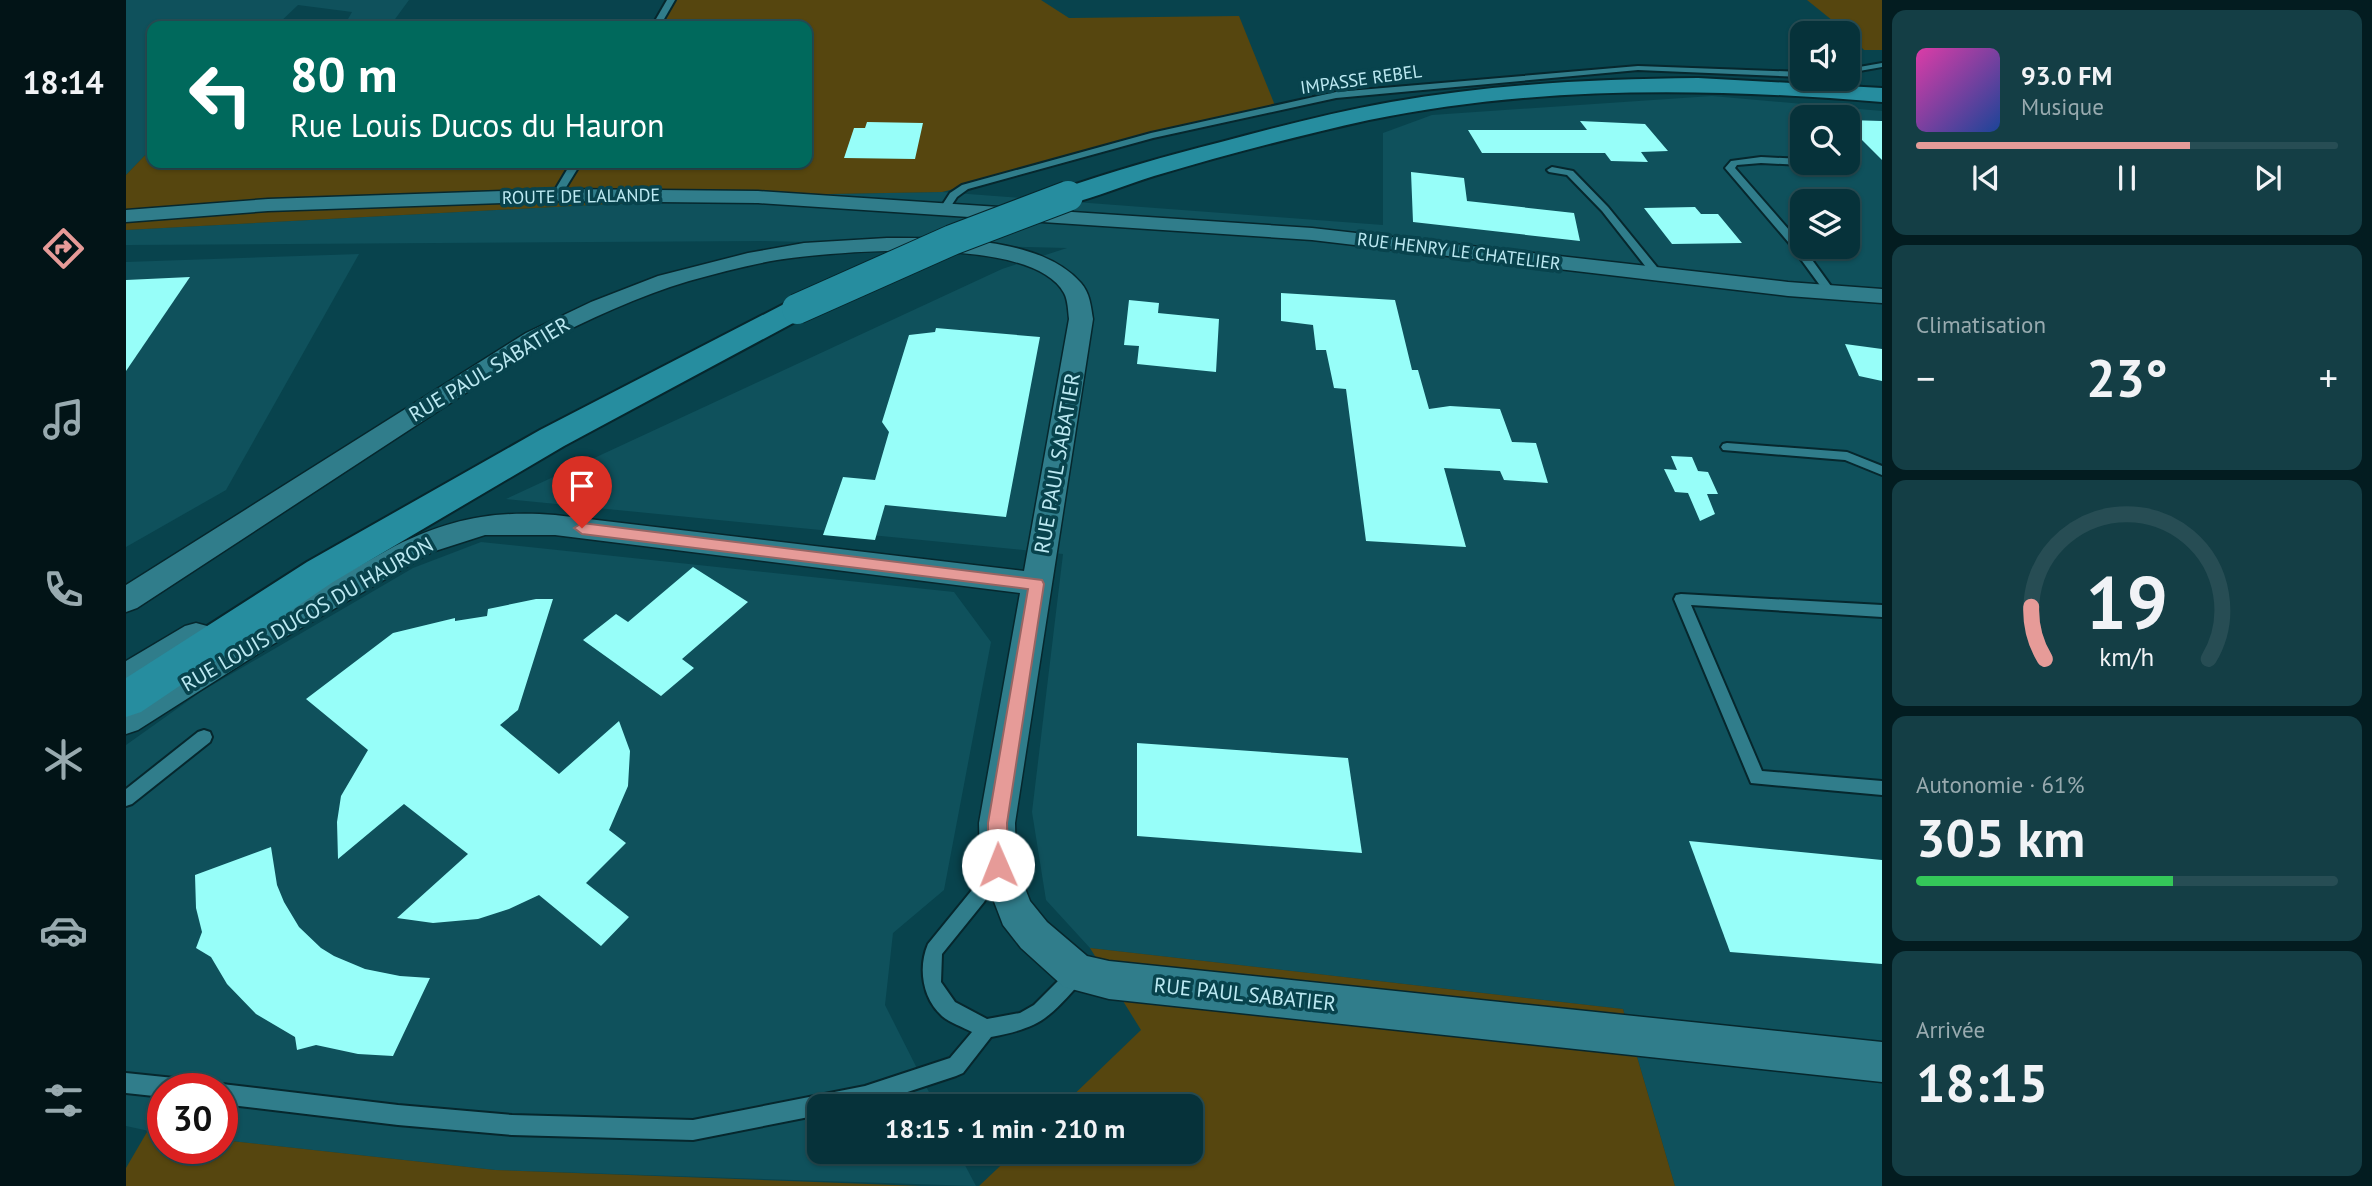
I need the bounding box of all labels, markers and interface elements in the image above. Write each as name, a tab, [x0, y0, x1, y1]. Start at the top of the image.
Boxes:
map controls	[1790, 21, 1860, 259]
button: sound	[1790, 21, 1860, 91]
text: 80 m	[290, 42, 397, 106]
icon: left	[175, 49, 266, 140]
street label: IMPASSE REBEL	[1299, 59, 1423, 99]
text: 93.0 FM	[2021, 59, 2112, 92]
text: 18:14	[22, 61, 104, 103]
text: Musique	[2021, 92, 2104, 121]
text: Rue Louis Ducos du Hauron	[290, 104, 665, 146]
button: search	[1790, 105, 1860, 175]
icon: previous	[1967, 159, 2005, 197]
icon: pause	[2108, 159, 2146, 197]
icon: next	[2249, 159, 2287, 197]
street label: ROUTE DE LALANDE	[502, 183, 660, 209]
button: layers	[1790, 189, 1860, 259]
icon: directions	[39, 224, 88, 273]
street label: RUE HENRY LE CHATELIER	[1356, 227, 1562, 275]
street label: RUE PAUL SABATIER	[404, 310, 574, 428]
text: Climatisation	[1916, 310, 2046, 339]
text: 23°	[2086, 344, 2168, 411]
text: −	[1916, 353, 1935, 402]
text: +	[2319, 353, 2338, 402]
street label: RUE PAUL SABATIER	[1028, 370, 1086, 556]
icon: music	[39, 395, 88, 444]
pin	[552, 456, 612, 528]
icon: arrive	[563, 467, 601, 505]
street label: RUE LOUIS DUCOS DU HAURON	[176, 531, 438, 697]
text: 19	[2086, 555, 2168, 649]
icon: phone	[39, 565, 88, 614]
text: km/h	[2100, 641, 2154, 673]
icon: climate	[39, 735, 88, 784]
text: Autonomie · 61%	[1916, 770, 2084, 799]
text: 305 km	[1916, 804, 2085, 871]
position arrow	[961, 828, 1035, 902]
icon: car	[39, 906, 88, 955]
street label: RUE PAUL SABATIER	[1153, 971, 1337, 1017]
text: Arrivée	[1916, 1015, 1985, 1044]
text: 18:15	[1916, 1049, 2048, 1116]
speed limit sign: 30	[147, 1073, 238, 1164]
icon: filters	[39, 1076, 88, 1125]
text: 18:15 · 1 min · 210 m	[885, 1112, 1125, 1145]

